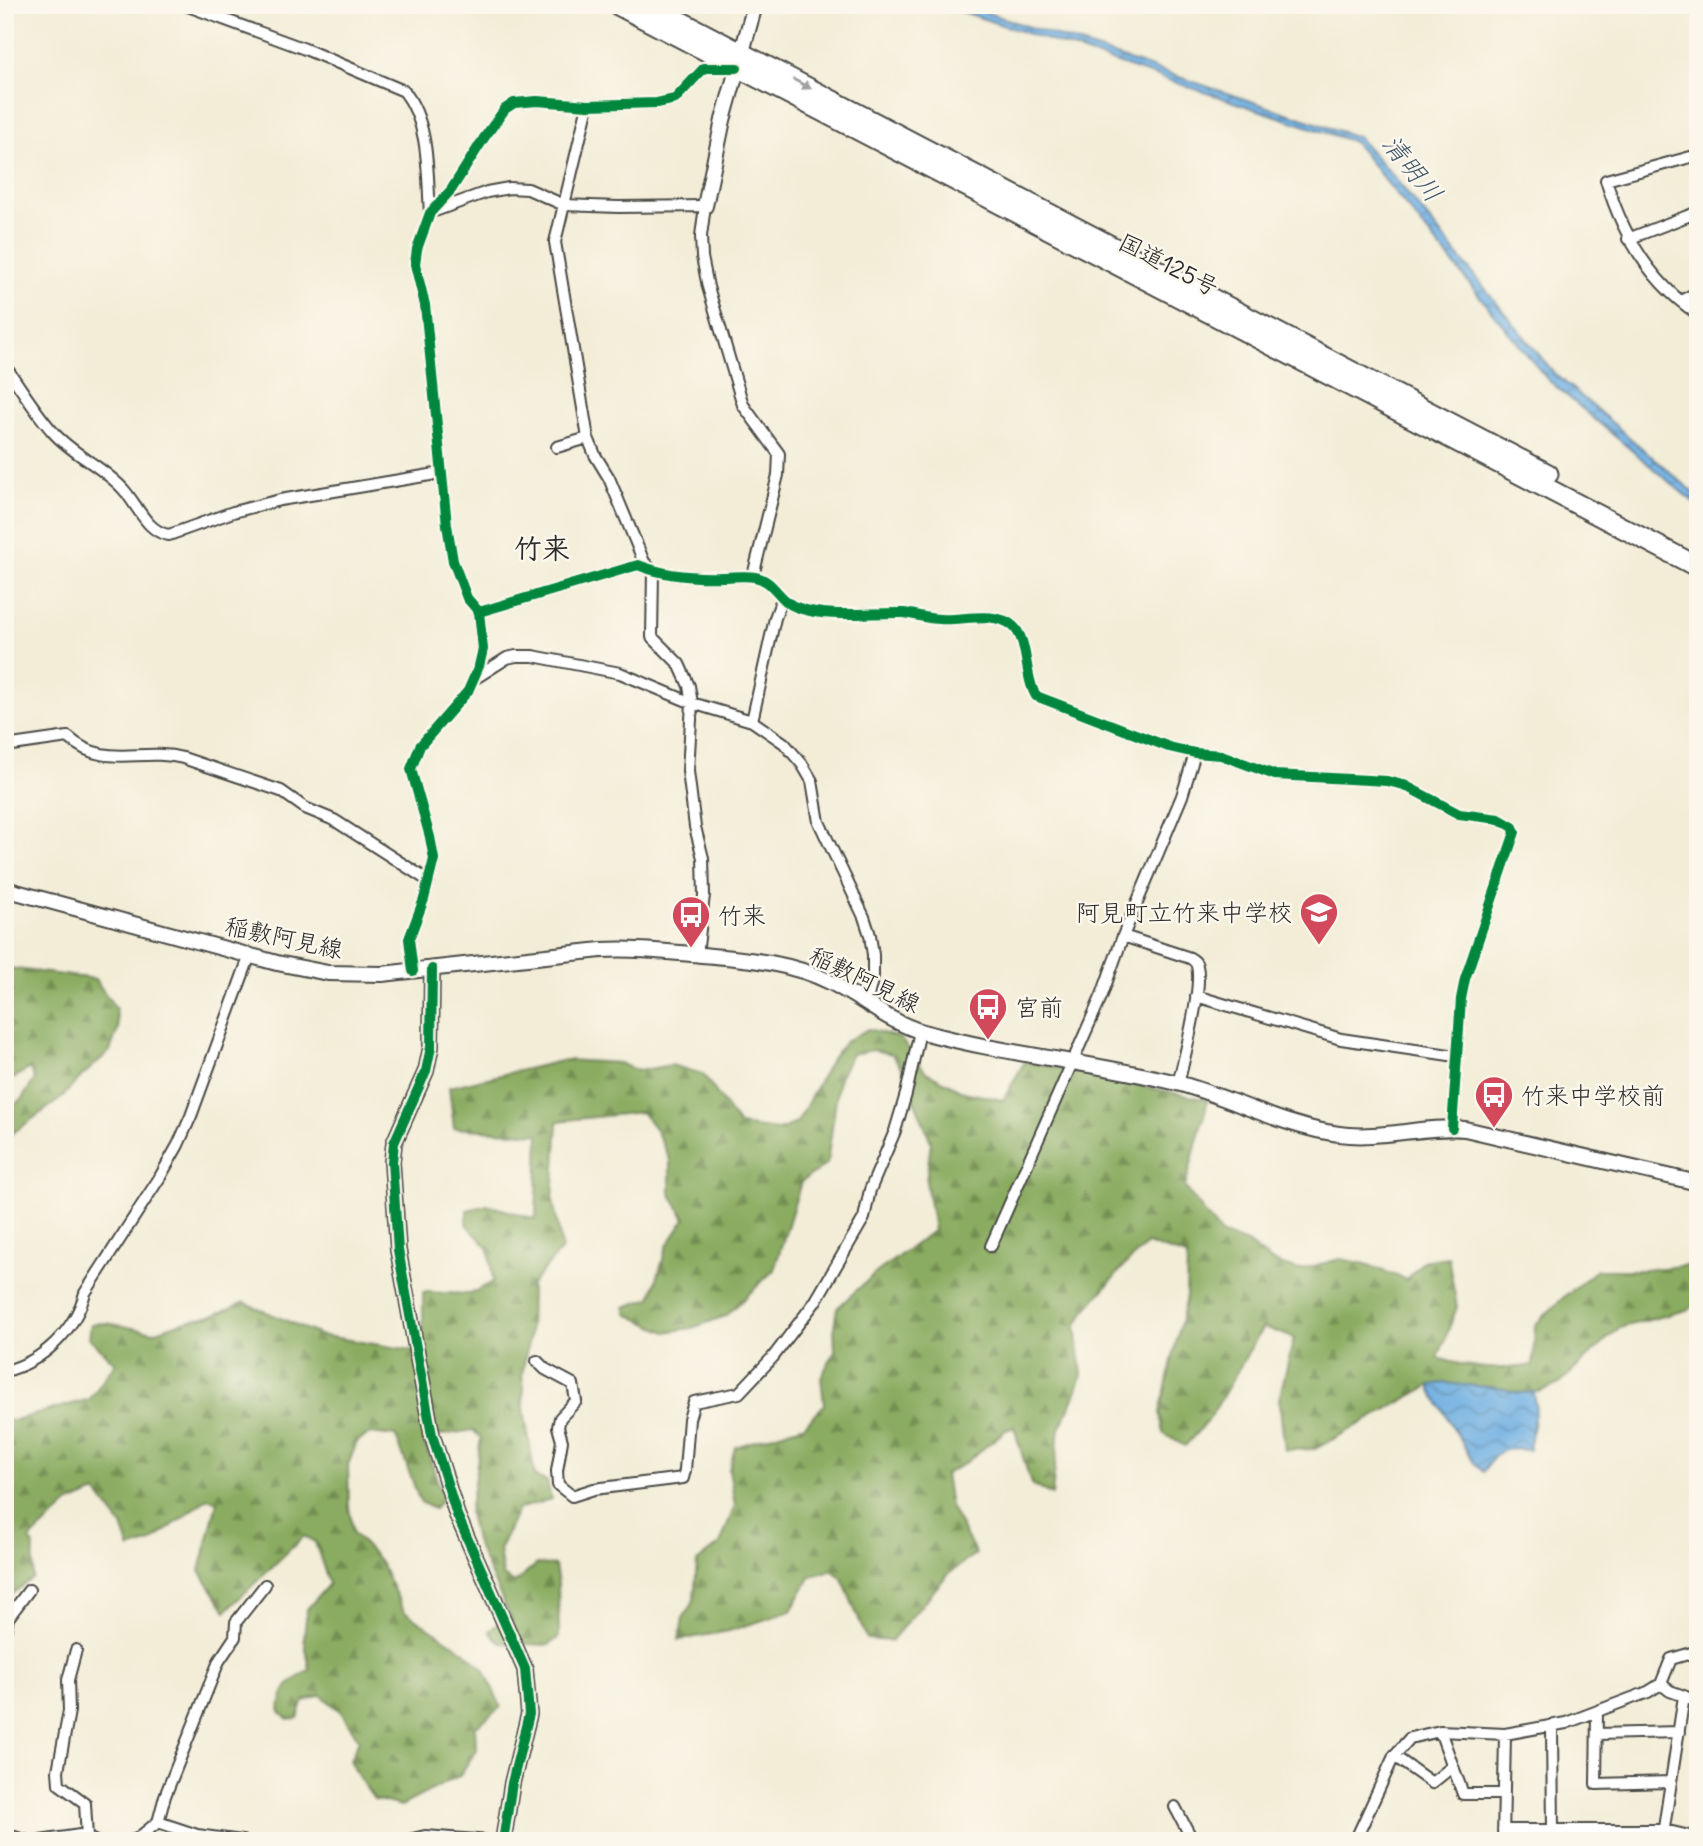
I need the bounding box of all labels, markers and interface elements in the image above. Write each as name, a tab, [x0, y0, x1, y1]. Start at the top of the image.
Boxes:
one-way arrow	[792, 79, 812, 90]
water label: 清明川	[1376, 127, 1450, 209]
street label: 国道125号	[1114, 226, 1224, 302]
district label: 竹来	[514, 530, 570, 566]
school or university icon: 阿見町立竹来中学校	[1298, 891, 1340, 946]
bus stop icon: 竹来	[670, 894, 712, 949]
place label: 阿見町立竹来中学校	[1076, 897, 1292, 927]
place label: 竹来	[718, 900, 766, 930]
street label: 稲敷阿見線	[222, 910, 346, 964]
street label: 稲敷阿見線	[804, 939, 926, 1019]
bus stop icon: 宮前	[967, 986, 1009, 1041]
place label: 宮前	[1015, 992, 1063, 1022]
bus stop icon: 竹来中学校前	[1473, 1074, 1515, 1129]
place label: 竹来中学校前	[1521, 1080, 1665, 1110]

